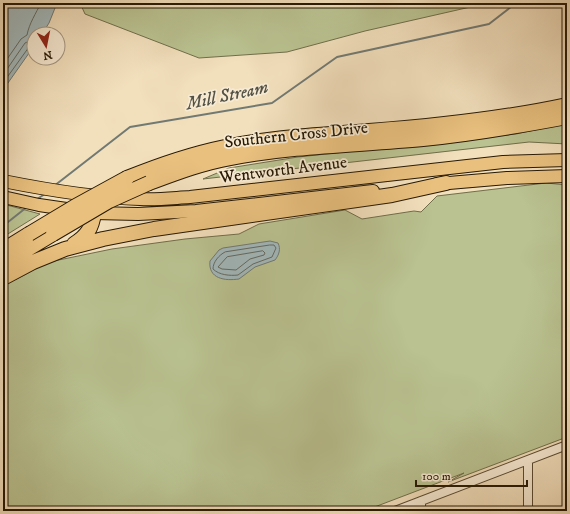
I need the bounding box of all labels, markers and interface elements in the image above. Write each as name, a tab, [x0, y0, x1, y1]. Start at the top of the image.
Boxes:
north arrow	[26, 26, 66, 66]
text: N	[42, 47, 53, 63]
water label: Mill Stream	[182, 77, 270, 116]
street label: Southern Cross Drive	[223, 117, 369, 153]
street label: Wentworth Avenue	[217, 151, 348, 189]
scale bar	[416, 462, 527, 488]
text: 100 m	[422, 469, 451, 484]

